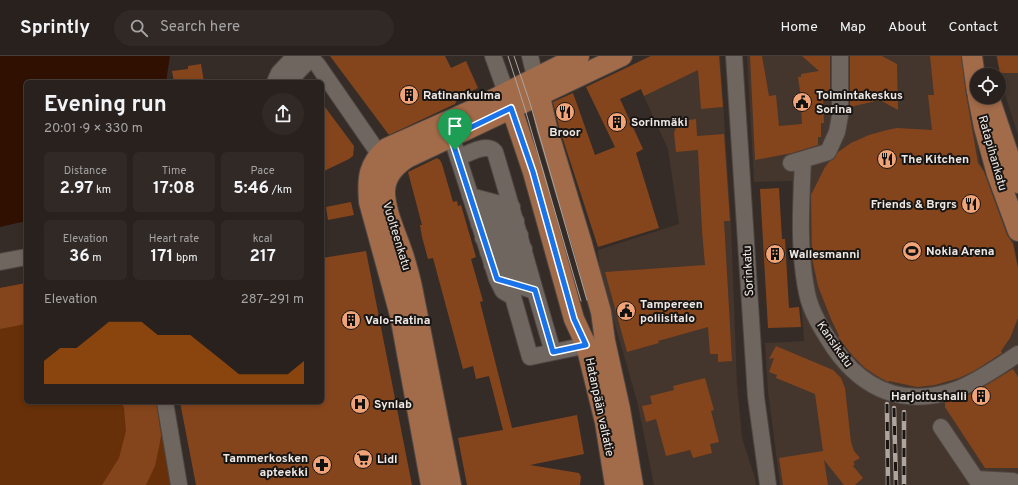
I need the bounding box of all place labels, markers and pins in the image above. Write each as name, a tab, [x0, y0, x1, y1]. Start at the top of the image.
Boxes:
building icon: Ratinankulma	[398, 84, 420, 106]
place label: Ratinankulma	[423, 88, 501, 104]
place label: Toimintakeskus Sorina	[816, 88, 903, 118]
public building icon: Toimintakeskus Sorina	[791, 91, 813, 113]
restaurant icon: Broor	[554, 101, 576, 123]
pin	[438, 109, 472, 150]
building icon: Sorinmäki	[606, 111, 628, 133]
place label: Sorinmäki	[631, 115, 688, 131]
place label: Broor	[549, 125, 581, 141]
restaurant icon: The Kitchen	[876, 148, 898, 170]
place label: The Kitchen	[901, 152, 969, 168]
restaurant icon: Friends & Brgrs	[960, 193, 982, 215]
place label: Friends & Brgrs	[871, 197, 957, 213]
sports icon: Nokia Arena	[901, 240, 923, 262]
building icon: Wallesmanni	[764, 243, 786, 265]
place label: Nokia Arena	[926, 244, 995, 260]
place label: Wallesmanni	[789, 247, 860, 263]
place label: Tampereen poliisitalo	[640, 297, 703, 327]
public building icon: Tampereen poliisitalo	[615, 300, 637, 322]
building icon: Valo-Ratina	[340, 309, 362, 331]
place label: Valo-Ratina	[365, 313, 430, 329]
building icon: Harjoitushalli	[970, 385, 992, 407]
place label: Harjoitushalli	[891, 389, 967, 405]
hospital icon: Synlab	[349, 393, 371, 415]
place label: Synlab	[374, 397, 412, 413]
supermarket icon: Lidl	[352, 448, 374, 470]
place label: Tammerkosken apteekki	[223, 451, 308, 481]
place label: Lidl	[377, 452, 398, 468]
pharmacy icon: Tammerkosken apteekki	[311, 454, 333, 476]

